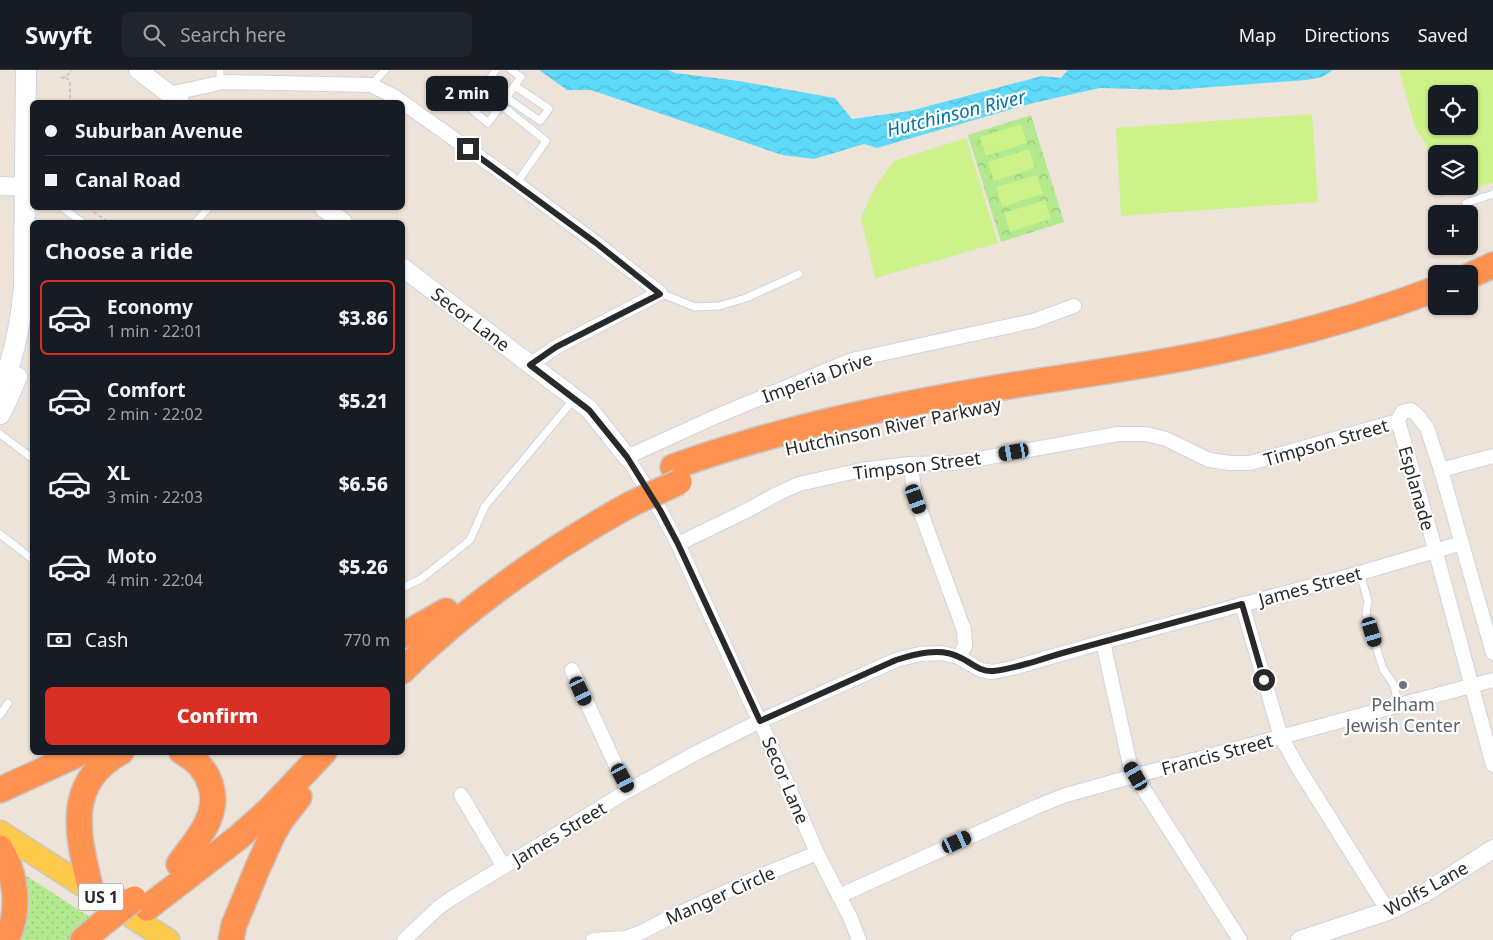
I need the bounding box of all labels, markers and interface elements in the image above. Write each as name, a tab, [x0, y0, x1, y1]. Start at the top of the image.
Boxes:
search box	[122, 12, 472, 57]
text: Swyft	[25, 18, 92, 51]
icon: search	[140, 21, 168, 49]
text: Search here	[180, 22, 286, 48]
text: Map	[1239, 23, 1276, 47]
text: Directions	[1304, 23, 1390, 47]
text: Saved	[1418, 23, 1468, 47]
callout: 2 min	[427, 77, 509, 112]
text: 2 min	[445, 82, 489, 104]
water label: Hutchinson River	[884, 83, 1030, 143]
map controls	[1428, 85, 1478, 315]
button: locate	[1428, 85, 1478, 135]
text: Suburban Avenue	[75, 118, 243, 144]
route end	[457, 138, 479, 160]
button: layers	[1428, 145, 1478, 195]
text: Canal Road	[75, 167, 181, 193]
button: +	[1428, 205, 1478, 255]
text: Choose a ride	[45, 235, 193, 265]
button: −	[1428, 265, 1478, 315]
street label: Secor Lane	[427, 282, 515, 356]
text: Economy	[107, 294, 193, 320]
icon: car	[47, 295, 92, 340]
text: $3.86	[339, 305, 388, 331]
text: 1 min · 22:01	[107, 320, 203, 342]
street label: Imperia Drive	[759, 346, 875, 408]
text: Comfort	[107, 377, 186, 403]
icon: car	[47, 378, 92, 423]
text: $5.21	[339, 388, 388, 414]
street label: Hutchinson River Parkway	[783, 391, 1004, 461]
text: 2 min · 22:02	[107, 403, 203, 425]
street label: Timpson Street	[1261, 413, 1391, 471]
car	[997, 442, 1030, 462]
street label: Esplanade	[1393, 443, 1441, 533]
street label: Timpson Street	[852, 445, 983, 485]
text: XL	[107, 460, 130, 486]
icon: car	[47, 461, 92, 506]
text: $6.56	[339, 471, 388, 497]
car	[903, 482, 928, 516]
text: 3 min · 22:03	[107, 486, 203, 508]
text: Moto	[107, 543, 157, 569]
icon: car	[47, 544, 92, 589]
text: $5.26	[339, 554, 388, 580]
street label: James Street	[1254, 561, 1365, 612]
text: 4 min · 22:04	[107, 569, 203, 591]
car	[1360, 615, 1383, 649]
icon: cash	[45, 626, 73, 654]
text: Cash	[85, 627, 129, 653]
text: 770 m	[343, 629, 390, 651]
route start	[1253, 669, 1275, 691]
car	[567, 674, 594, 708]
marker: Pelham Jewish Center	[1397, 679, 1409, 691]
button: Confirm	[45, 687, 390, 745]
place label: Pelham Jewish Center	[1344, 692, 1461, 737]
street label: Francis Street	[1159, 727, 1276, 780]
street label: Secor Lane	[757, 733, 815, 827]
car	[1122, 759, 1149, 793]
car	[609, 761, 636, 795]
street label: James Street	[506, 795, 611, 872]
car	[940, 829, 973, 855]
street label: Wolfs Lane	[1380, 855, 1472, 921]
street label: Manger Circle	[661, 860, 779, 930]
road number: US 1	[78, 884, 124, 910]

